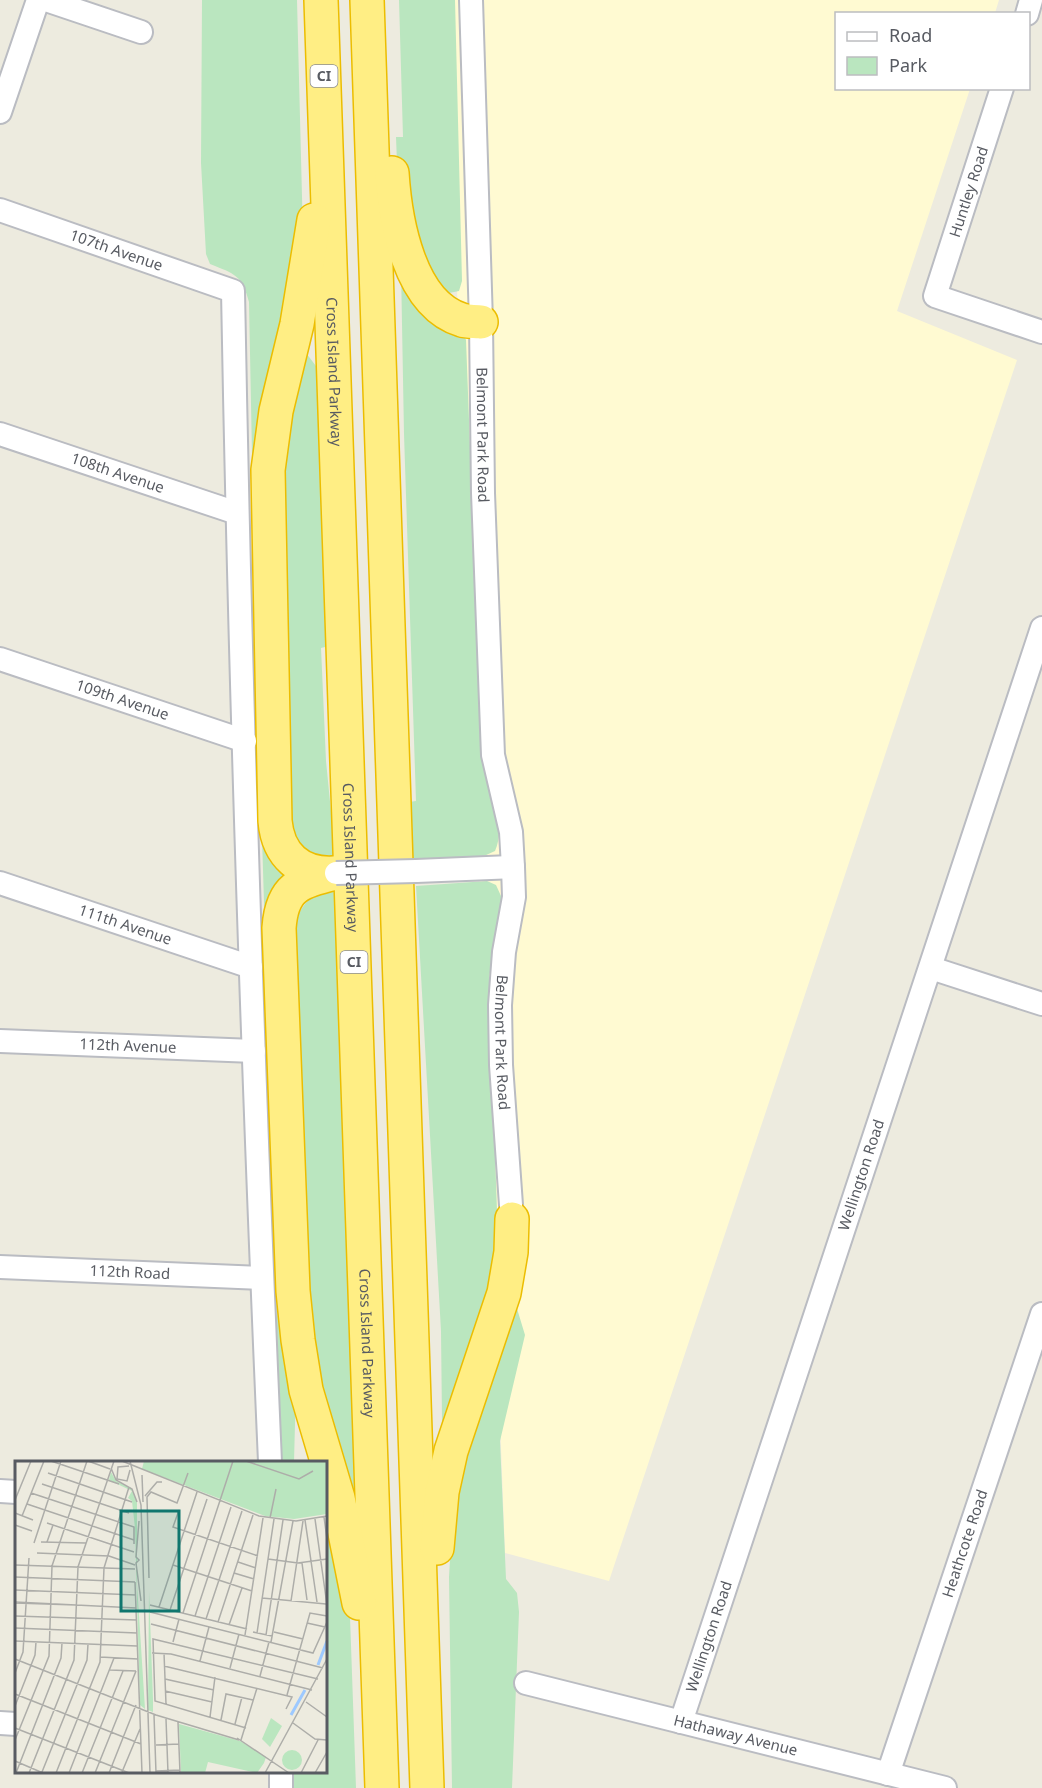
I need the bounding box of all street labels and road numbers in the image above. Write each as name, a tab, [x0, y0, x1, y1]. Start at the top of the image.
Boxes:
road number: CI	[310, 65, 338, 87]
street label: Huntley Road	[944, 144, 992, 240]
street label: 107th Avenue	[67, 224, 166, 275]
street label: Cross Island Parkway	[322, 297, 347, 447]
street label: Belmont Park Road	[473, 367, 494, 503]
street label: 108th Avenue	[69, 447, 167, 497]
street label: 109th Avenue	[73, 674, 172, 724]
street label: Cross Island Parkway	[339, 782, 364, 933]
street label: 111th Avenue	[76, 899, 175, 949]
road number: CI	[340, 951, 368, 973]
street label: Belmont Park Road	[491, 974, 515, 1111]
street label: 112th Avenue	[79, 1033, 177, 1057]
street label: Wellington Road	[833, 1116, 888, 1233]
street label: 112th Road	[89, 1260, 171, 1283]
street label: Cross Island Parkway	[355, 1268, 380, 1418]
street label: Heathcote Road	[937, 1487, 992, 1600]
street label: Wellington Road	[681, 1578, 736, 1694]
street label: Hathaway Avenue	[672, 1709, 800, 1760]

